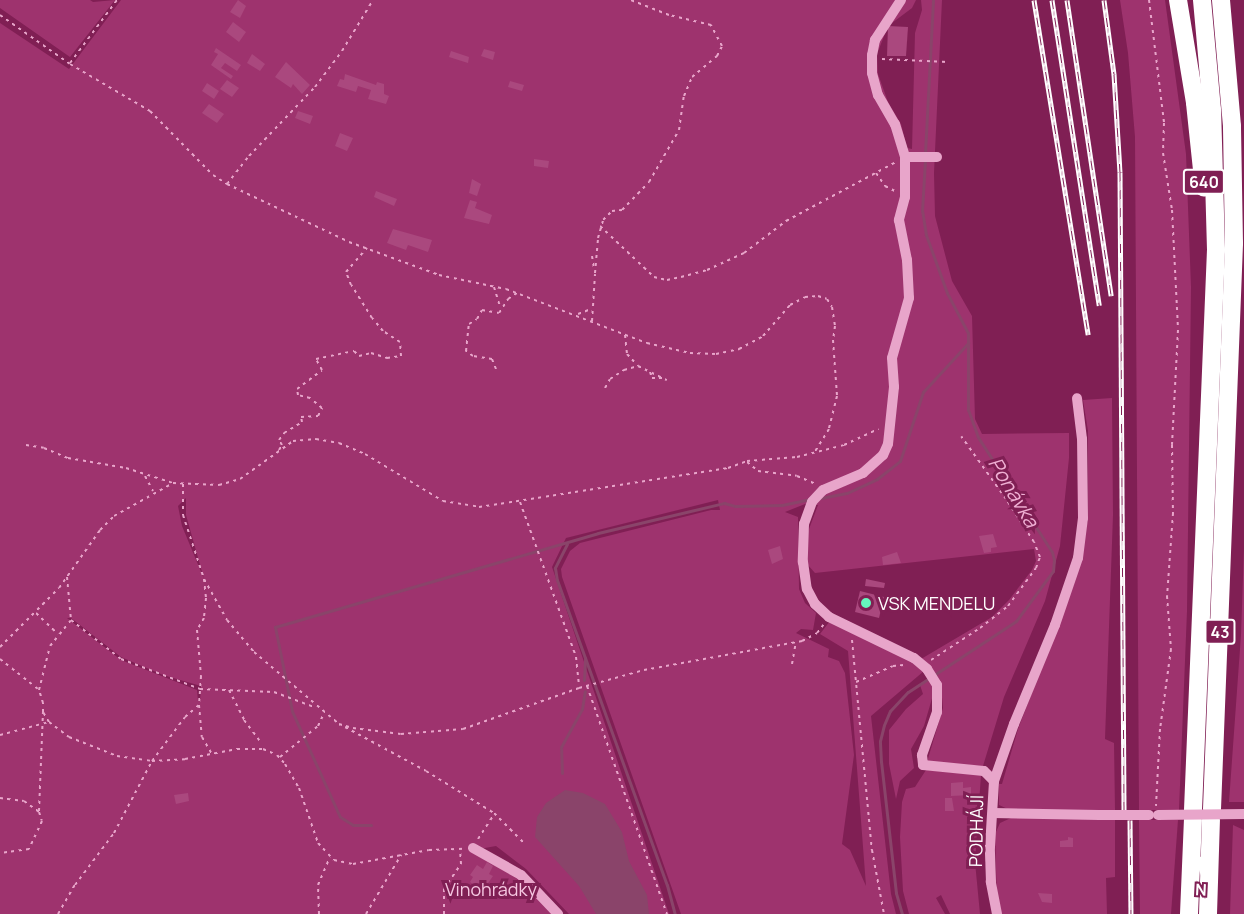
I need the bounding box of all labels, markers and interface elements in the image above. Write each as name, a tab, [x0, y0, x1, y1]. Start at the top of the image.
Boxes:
road number: 640	[1182, 169, 1226, 195]
water label: Ponávka	[984, 453, 1044, 531]
place label: VSK MENDELU	[878, 592, 996, 614]
marker: VSK MENDELU	[859, 596, 873, 610]
road number: 43	[1204, 619, 1236, 645]
street label: PODHÁJÍ	[965, 795, 987, 867]
north arrow	[1172, 842, 1232, 902]
park label: Vinohrádky	[445, 878, 537, 900]
text: N	[1195, 879, 1207, 901]

